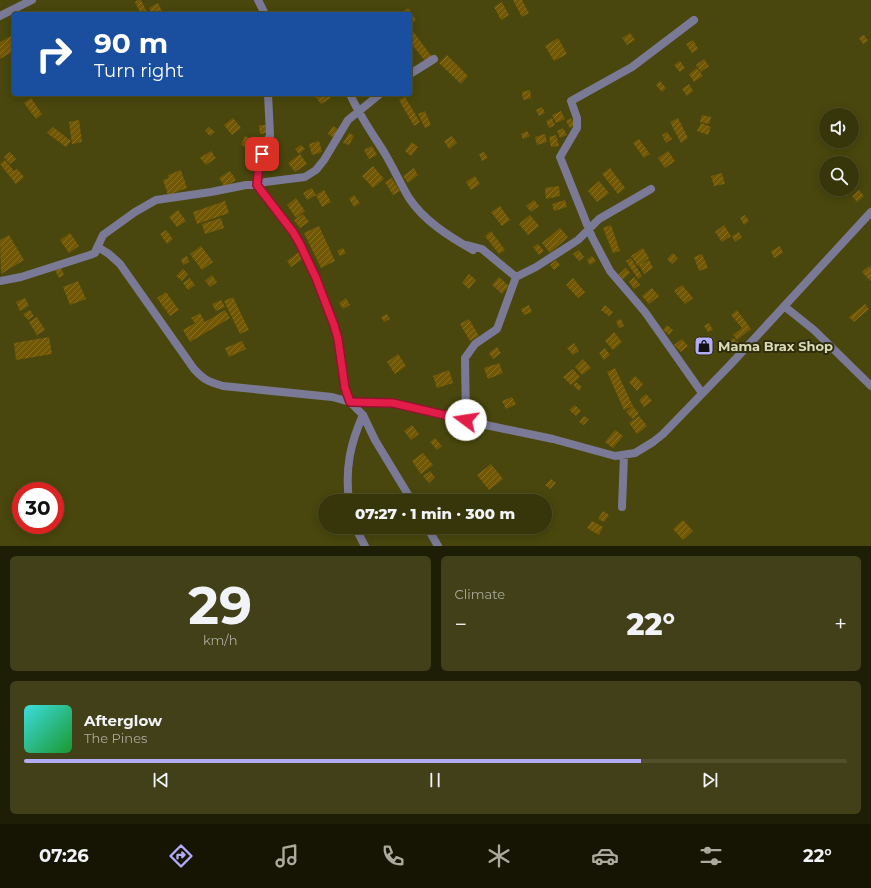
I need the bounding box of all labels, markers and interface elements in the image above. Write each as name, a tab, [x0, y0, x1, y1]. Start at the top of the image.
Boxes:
text: 90 m	[94, 26, 168, 60]
icon: right	[28, 28, 80, 80]
text: Turn right	[94, 60, 184, 82]
map controls	[819, 108, 859, 196]
button: sound	[819, 108, 859, 148]
pin	[245, 137, 279, 171]
icon: arrive	[251, 143, 273, 165]
button: search	[819, 156, 859, 196]
shop icon: Mama Brax Shop	[693, 335, 715, 357]
place label: Mama Brax Shop	[718, 338, 833, 354]
position arrow	[445, 399, 487, 441]
speed limit sign: 30	[12, 482, 64, 534]
text: 07:27 · 1 min · 300 m	[355, 504, 515, 523]
text: 29	[188, 574, 252, 637]
text: Climate	[455, 586, 505, 602]
text: 22°	[627, 606, 675, 643]
text: −	[455, 611, 467, 638]
text: +	[834, 611, 847, 638]
text: km/h	[203, 632, 238, 648]
text: Afterglow	[84, 711, 162, 730]
text: The Pines	[84, 730, 147, 746]
icon: previous	[150, 769, 172, 791]
icon: pause	[424, 769, 446, 791]
icon: next	[699, 769, 721, 791]
icon: directions	[167, 842, 195, 870]
icon: music	[273, 842, 301, 870]
icon: phone	[379, 842, 407, 870]
icon: climate	[485, 842, 513, 870]
icon: car	[591, 842, 619, 870]
icon: filters	[697, 842, 725, 870]
text: 07:26	[39, 845, 89, 867]
text: 22°	[803, 845, 832, 867]

